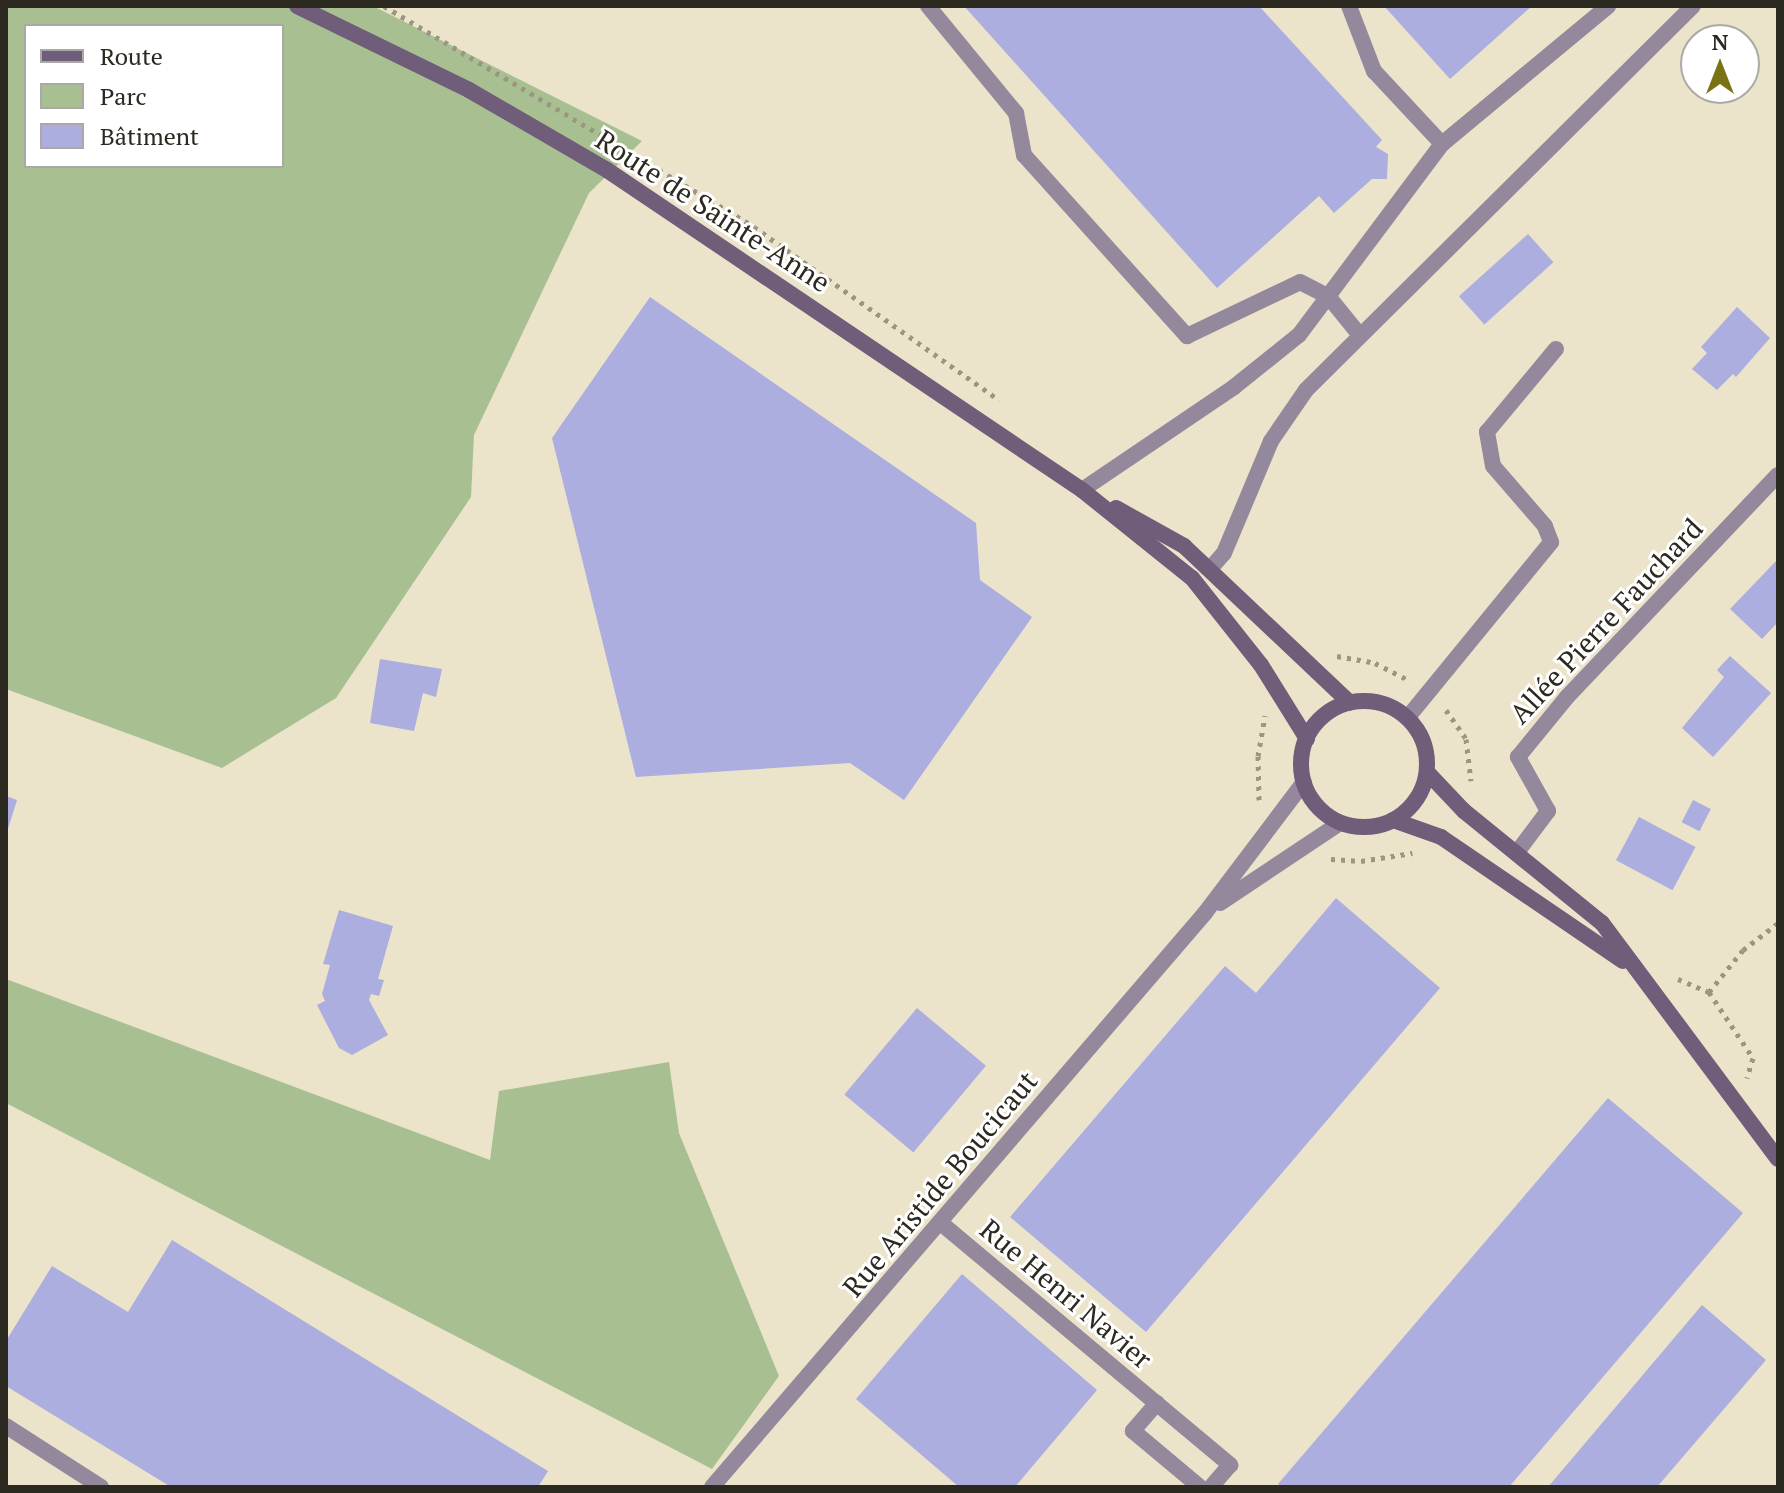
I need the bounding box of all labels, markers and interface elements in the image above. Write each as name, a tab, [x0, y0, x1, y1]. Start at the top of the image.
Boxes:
legend	[24, 24, 284, 168]
north arrow	[1680, 24, 1760, 104]
text: N	[1712, 27, 1728, 56]
text: Route	[100, 40, 163, 72]
text: Parc	[100, 80, 147, 112]
text: Bâtiment	[100, 120, 199, 152]
street label: Route de Sainte-Anne	[590, 123, 836, 299]
street label: Allée Pierre Fauchard	[1502, 512, 1710, 730]
street label: Rue Aristide Boucicaut	[836, 1064, 1044, 1304]
street label: Rue Henri Navier	[973, 1212, 1159, 1376]

